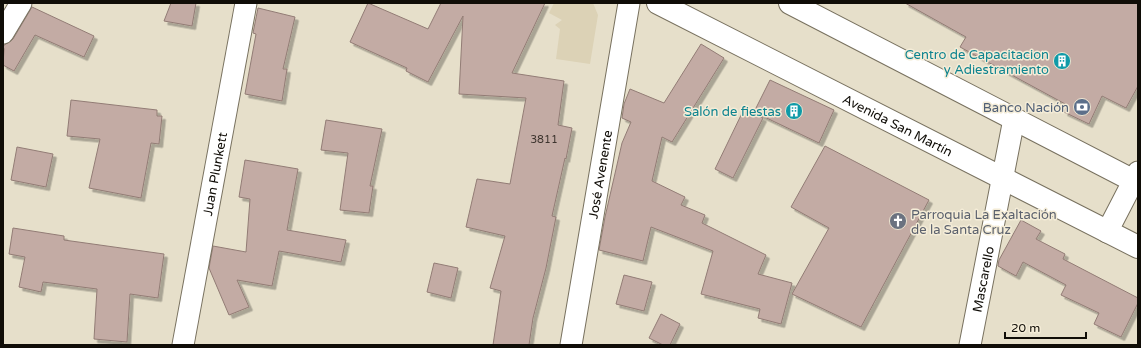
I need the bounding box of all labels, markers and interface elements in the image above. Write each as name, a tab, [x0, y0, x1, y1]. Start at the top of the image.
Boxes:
place label: Centro de Capacitacion y Adiestramiento	[905, 47, 1049, 78]
building icon: Centro de Capacitacion y Adiestramiento	[1052, 51, 1072, 71]
street label: Avenida San Martín	[840, 91, 955, 160]
bank icon: Banco Nación	[1072, 97, 1092, 117]
place label: Banco Nación	[983, 100, 1069, 116]
building icon: Salón de fiestas	[784, 101, 804, 121]
place label: Salón de fiestas	[684, 104, 781, 120]
street label: José Avenente	[586, 129, 616, 220]
street label: Juan Plunkett	[200, 131, 231, 217]
house number: 3811	[530, 133, 558, 146]
place label: Parroquia La Exaltación de la Santa Cruz	[911, 207, 1057, 238]
church icon: Parroquia La Exaltación de la Santa Cruz	[888, 211, 908, 231]
street label: Mascarello	[970, 245, 998, 314]
scale bar	[1005, 314, 1086, 340]
text: 20 m	[1011, 321, 1040, 335]

